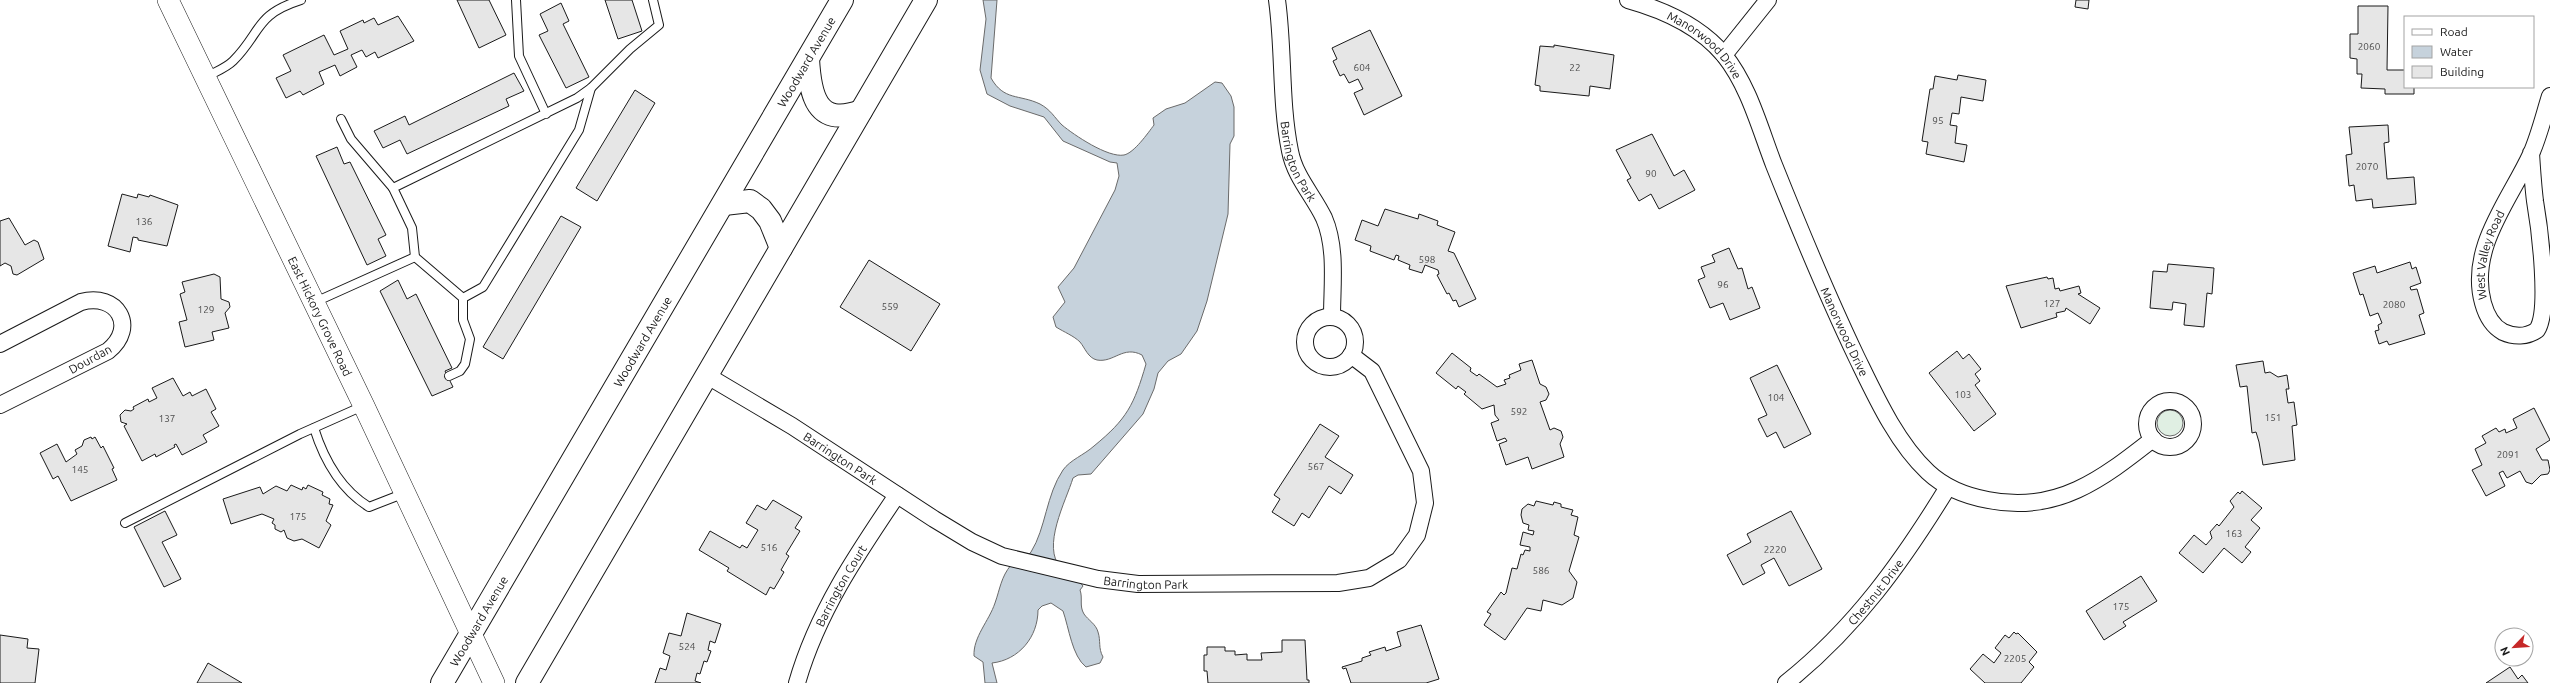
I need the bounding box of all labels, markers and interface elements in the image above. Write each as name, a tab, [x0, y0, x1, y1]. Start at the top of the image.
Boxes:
street label: Manorwood Drive	[1665, 8, 1745, 81]
street label: Woodward Avenue	[774, 14, 837, 109]
legend	[2404, 16, 2534, 88]
text: Road	[2440, 25, 2468, 38]
house number: 2060	[2358, 41, 2381, 52]
text: Water	[2440, 45, 2473, 58]
house number: 604	[1354, 62, 1371, 73]
house number: 22	[1569, 62, 1581, 73]
text: Building	[2440, 65, 2484, 78]
house number: 95	[1932, 115, 1944, 126]
street label: Barrington Park	[1279, 121, 1319, 203]
house number: 2070	[2356, 161, 2379, 172]
house number: 90	[1645, 168, 1657, 179]
street label: West Valley Road	[2473, 208, 2506, 301]
house number: 136	[136, 216, 153, 227]
street label: East Hickory Grove Road	[286, 254, 355, 378]
house number: 598	[1419, 254, 1436, 265]
house number: 96	[1717, 279, 1729, 290]
street label: Manorwood Drive	[1819, 285, 1871, 378]
street label: Woodward Avenue	[611, 294, 674, 389]
house number: 127	[2044, 298, 2060, 309]
house number: 2080	[2383, 299, 2406, 310]
house number: 559	[882, 301, 898, 312]
house number: 129	[198, 304, 214, 315]
street label: Dourdan	[66, 342, 114, 376]
house number: 103	[1955, 389, 1971, 400]
house number: 104	[1768, 392, 1785, 403]
house number: 592	[1511, 406, 1527, 417]
house number: 151	[2265, 412, 2281, 423]
house number: 137	[159, 413, 175, 424]
street label: Barrington Park	[801, 429, 880, 486]
house number: 2091	[2497, 449, 2519, 460]
house number: 567	[1308, 461, 1324, 472]
house number: 145	[72, 464, 88, 475]
house number: 175	[290, 511, 306, 522]
house number: 163	[2226, 528, 2242, 539]
house number: 516	[761, 542, 778, 553]
street label: Barrington Court	[813, 542, 869, 628]
house number: 2220	[1764, 544, 1787, 555]
street label: Chestnut Drive	[1845, 556, 1905, 627]
house number: 586	[1533, 565, 1550, 576]
street label: Woodward Avenue	[447, 573, 510, 668]
street label: Barrington Park	[1103, 573, 1188, 591]
house number: 175	[2113, 601, 2129, 612]
north arrow	[2494, 627, 2534, 667]
house number: 524	[679, 641, 696, 652]
text: N	[2498, 645, 2512, 657]
house number: 2205	[2004, 653, 2026, 664]

